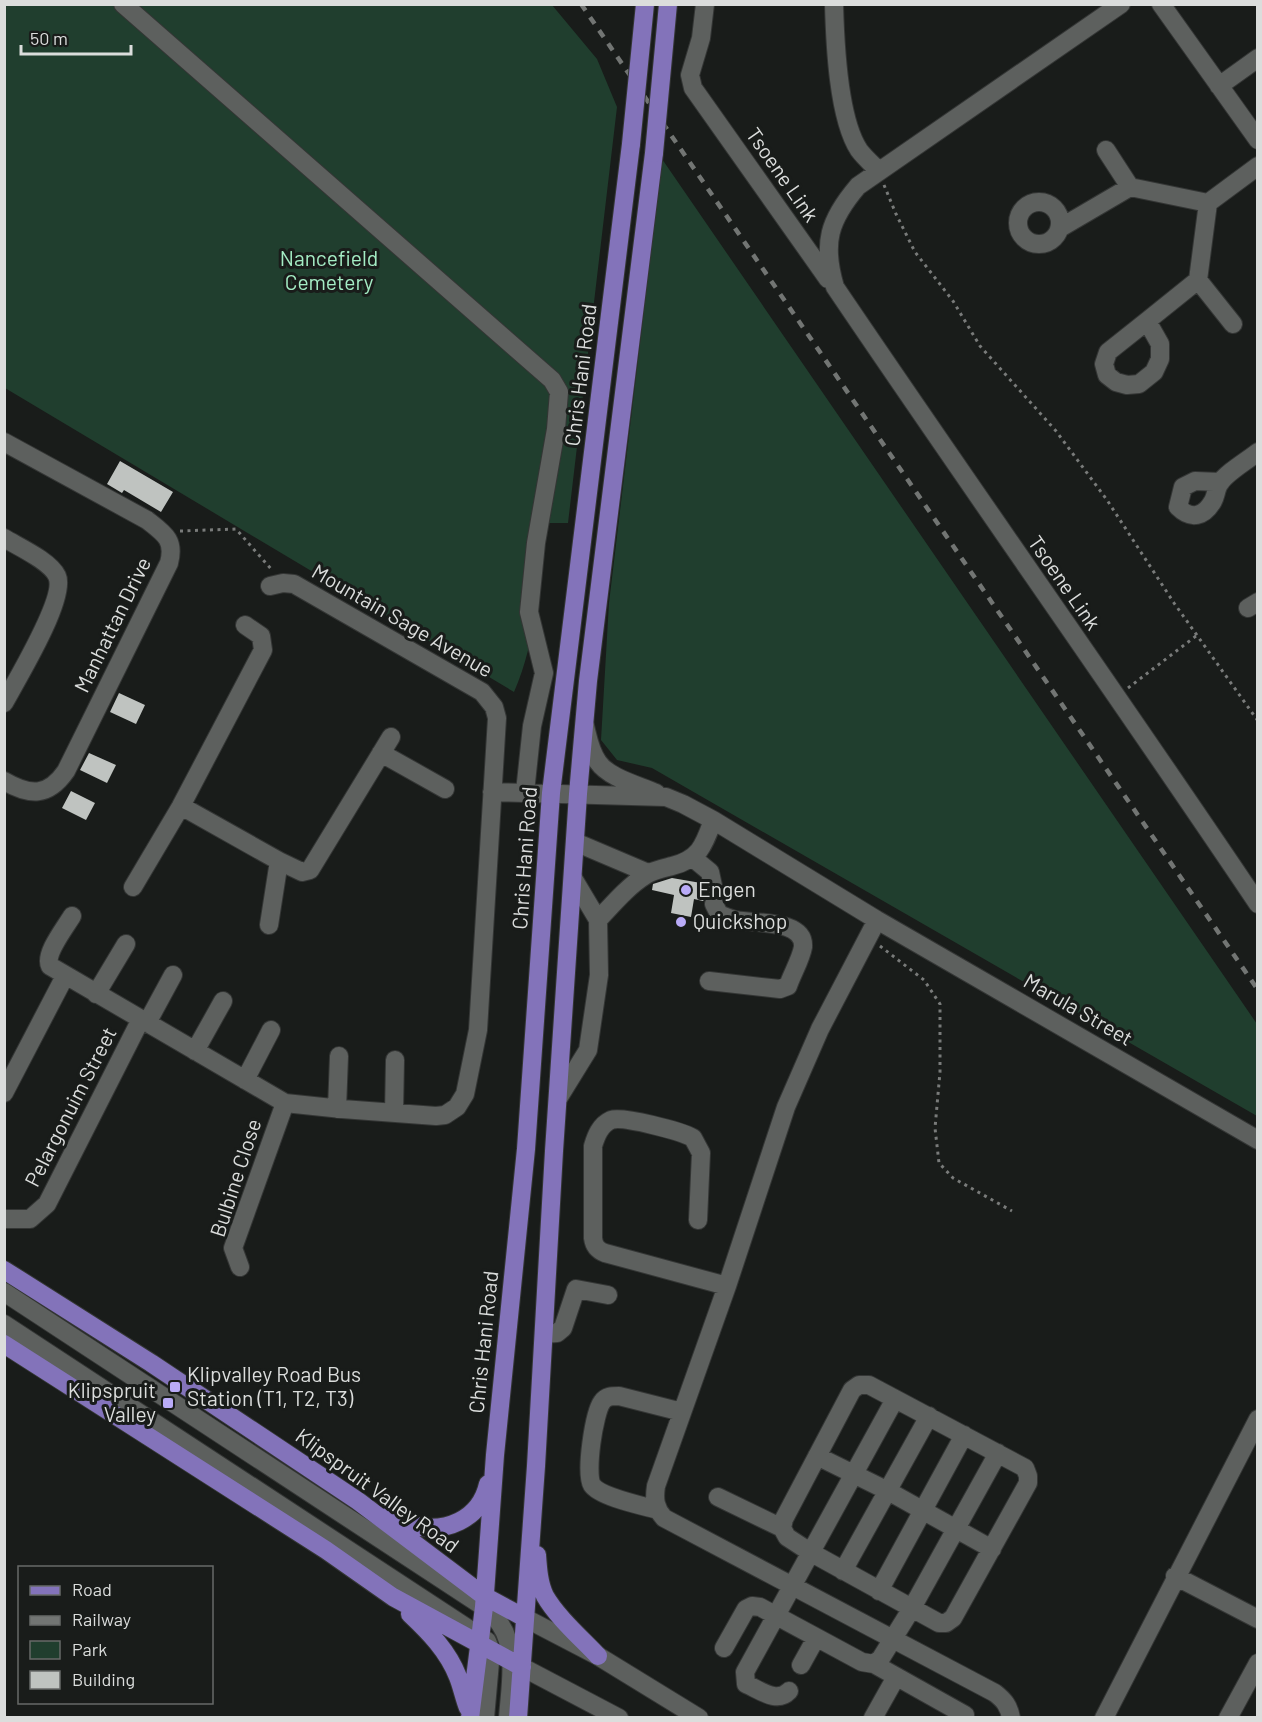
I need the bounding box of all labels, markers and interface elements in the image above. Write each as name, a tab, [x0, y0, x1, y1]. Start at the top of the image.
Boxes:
scale bar	[21, 18, 130, 56]
text: 50 m	[30, 27, 68, 49]
street label: Tsoene Link	[742, 122, 825, 226]
park label: Nancefield Cemetery	[280, 245, 378, 294]
street label: Chris Hani Road	[558, 302, 601, 447]
street label: Tsoene Link	[1024, 530, 1107, 634]
street label: Manhattan Drive	[68, 553, 155, 696]
street label: Mountain Sage Avenue	[308, 558, 498, 682]
street label: Chris Hani Road	[506, 786, 541, 930]
place label: Engen	[698, 876, 756, 901]
marker: Engen	[679, 883, 693, 897]
place label: Quickshop	[693, 908, 787, 933]
marker: Quickshop	[674, 915, 688, 929]
street label: Marula Street	[1020, 967, 1138, 1050]
street label: Pelargonuim Street	[19, 1022, 121, 1190]
street label: Bulbine Close	[204, 1115, 265, 1240]
street label: Chris Hani Road	[463, 1269, 502, 1414]
place label: Klipvalley Road Bus Station (T1, T2, T3)	[187, 1361, 361, 1410]
place label: Klipspruit Valley	[68, 1377, 156, 1426]
marker: Klipvalley Road Bus Station (T1, T2, T3)	[168, 1380, 182, 1394]
marker: Klipspruit Valley	[161, 1396, 175, 1410]
street label: Klipspruit Valley Road	[291, 1422, 464, 1557]
legend	[18, 1566, 213, 1704]
text: Road	[72, 1578, 112, 1600]
text: Railway	[72, 1608, 131, 1630]
text: Park	[72, 1638, 107, 1660]
text: Building	[72, 1668, 135, 1690]

